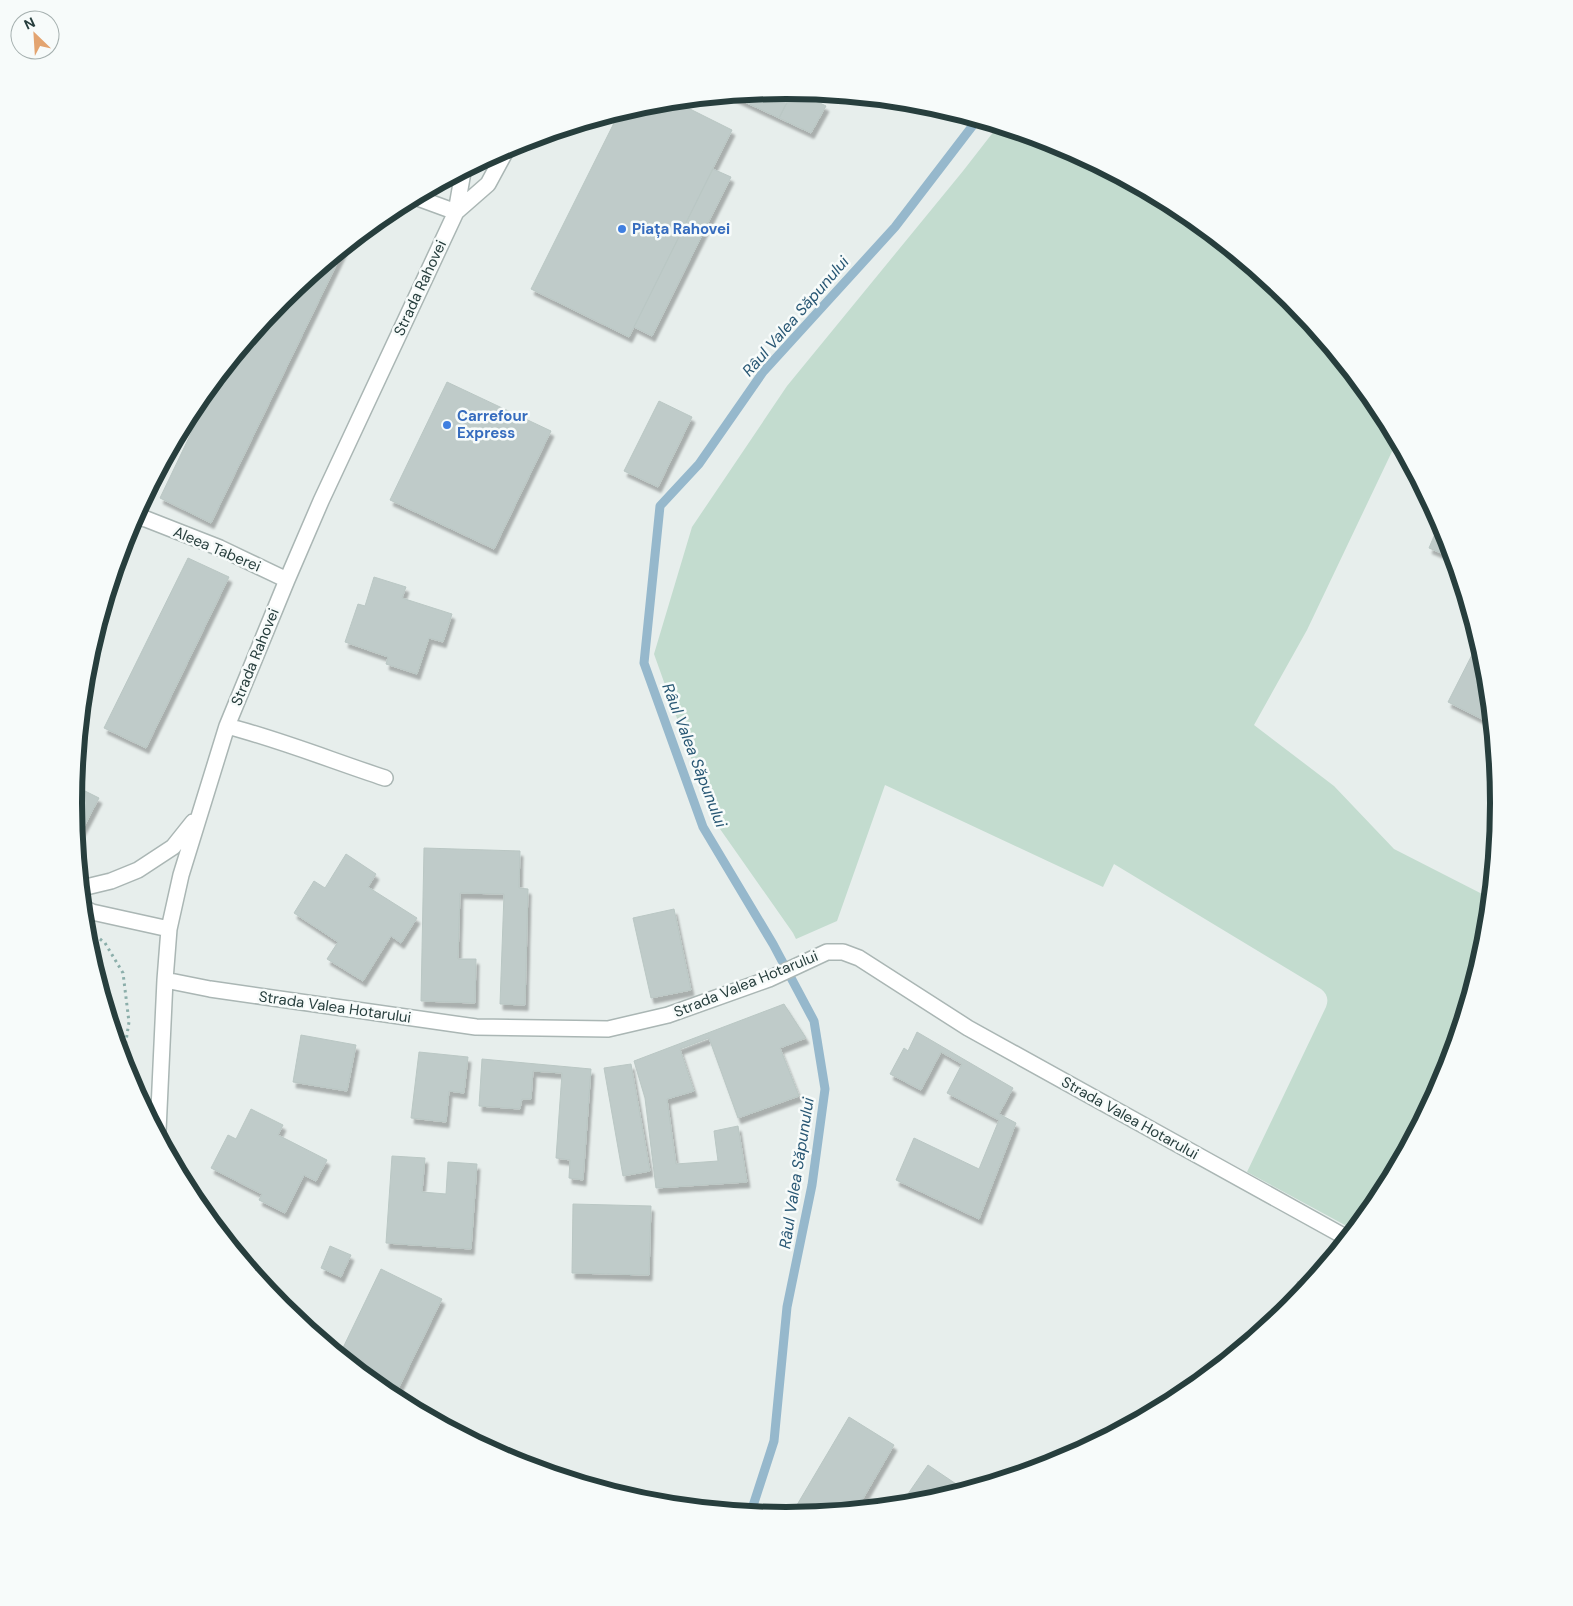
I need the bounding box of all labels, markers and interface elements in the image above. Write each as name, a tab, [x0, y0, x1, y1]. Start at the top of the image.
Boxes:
north arrow	[10, 10, 60, 60]
text: N	[21, 13, 38, 34]
place label: Piața Rahovei	[632, 219, 730, 239]
marker: Piața Rahovei	[616, 223, 628, 235]
street label: Strada Rahovei	[389, 237, 451, 339]
water label: Râul Valea Săpunului	[737, 251, 854, 381]
place label: Carrefour Express	[457, 406, 528, 443]
marker: Carrefour Express	[441, 419, 453, 431]
street label: Aleea Taberei	[170, 522, 264, 576]
street label: Strada Rahovei	[226, 605, 284, 709]
water label: Râul Valea Săpunului	[657, 680, 732, 831]
street label: Strada Valea Hotarului	[671, 946, 821, 1022]
street label: Strada Valea Hotarului	[257, 986, 413, 1028]
street label: Strada Valea Hotarului	[1058, 1072, 1202, 1164]
water label: Râul Valea Săpunului	[774, 1095, 819, 1250]

